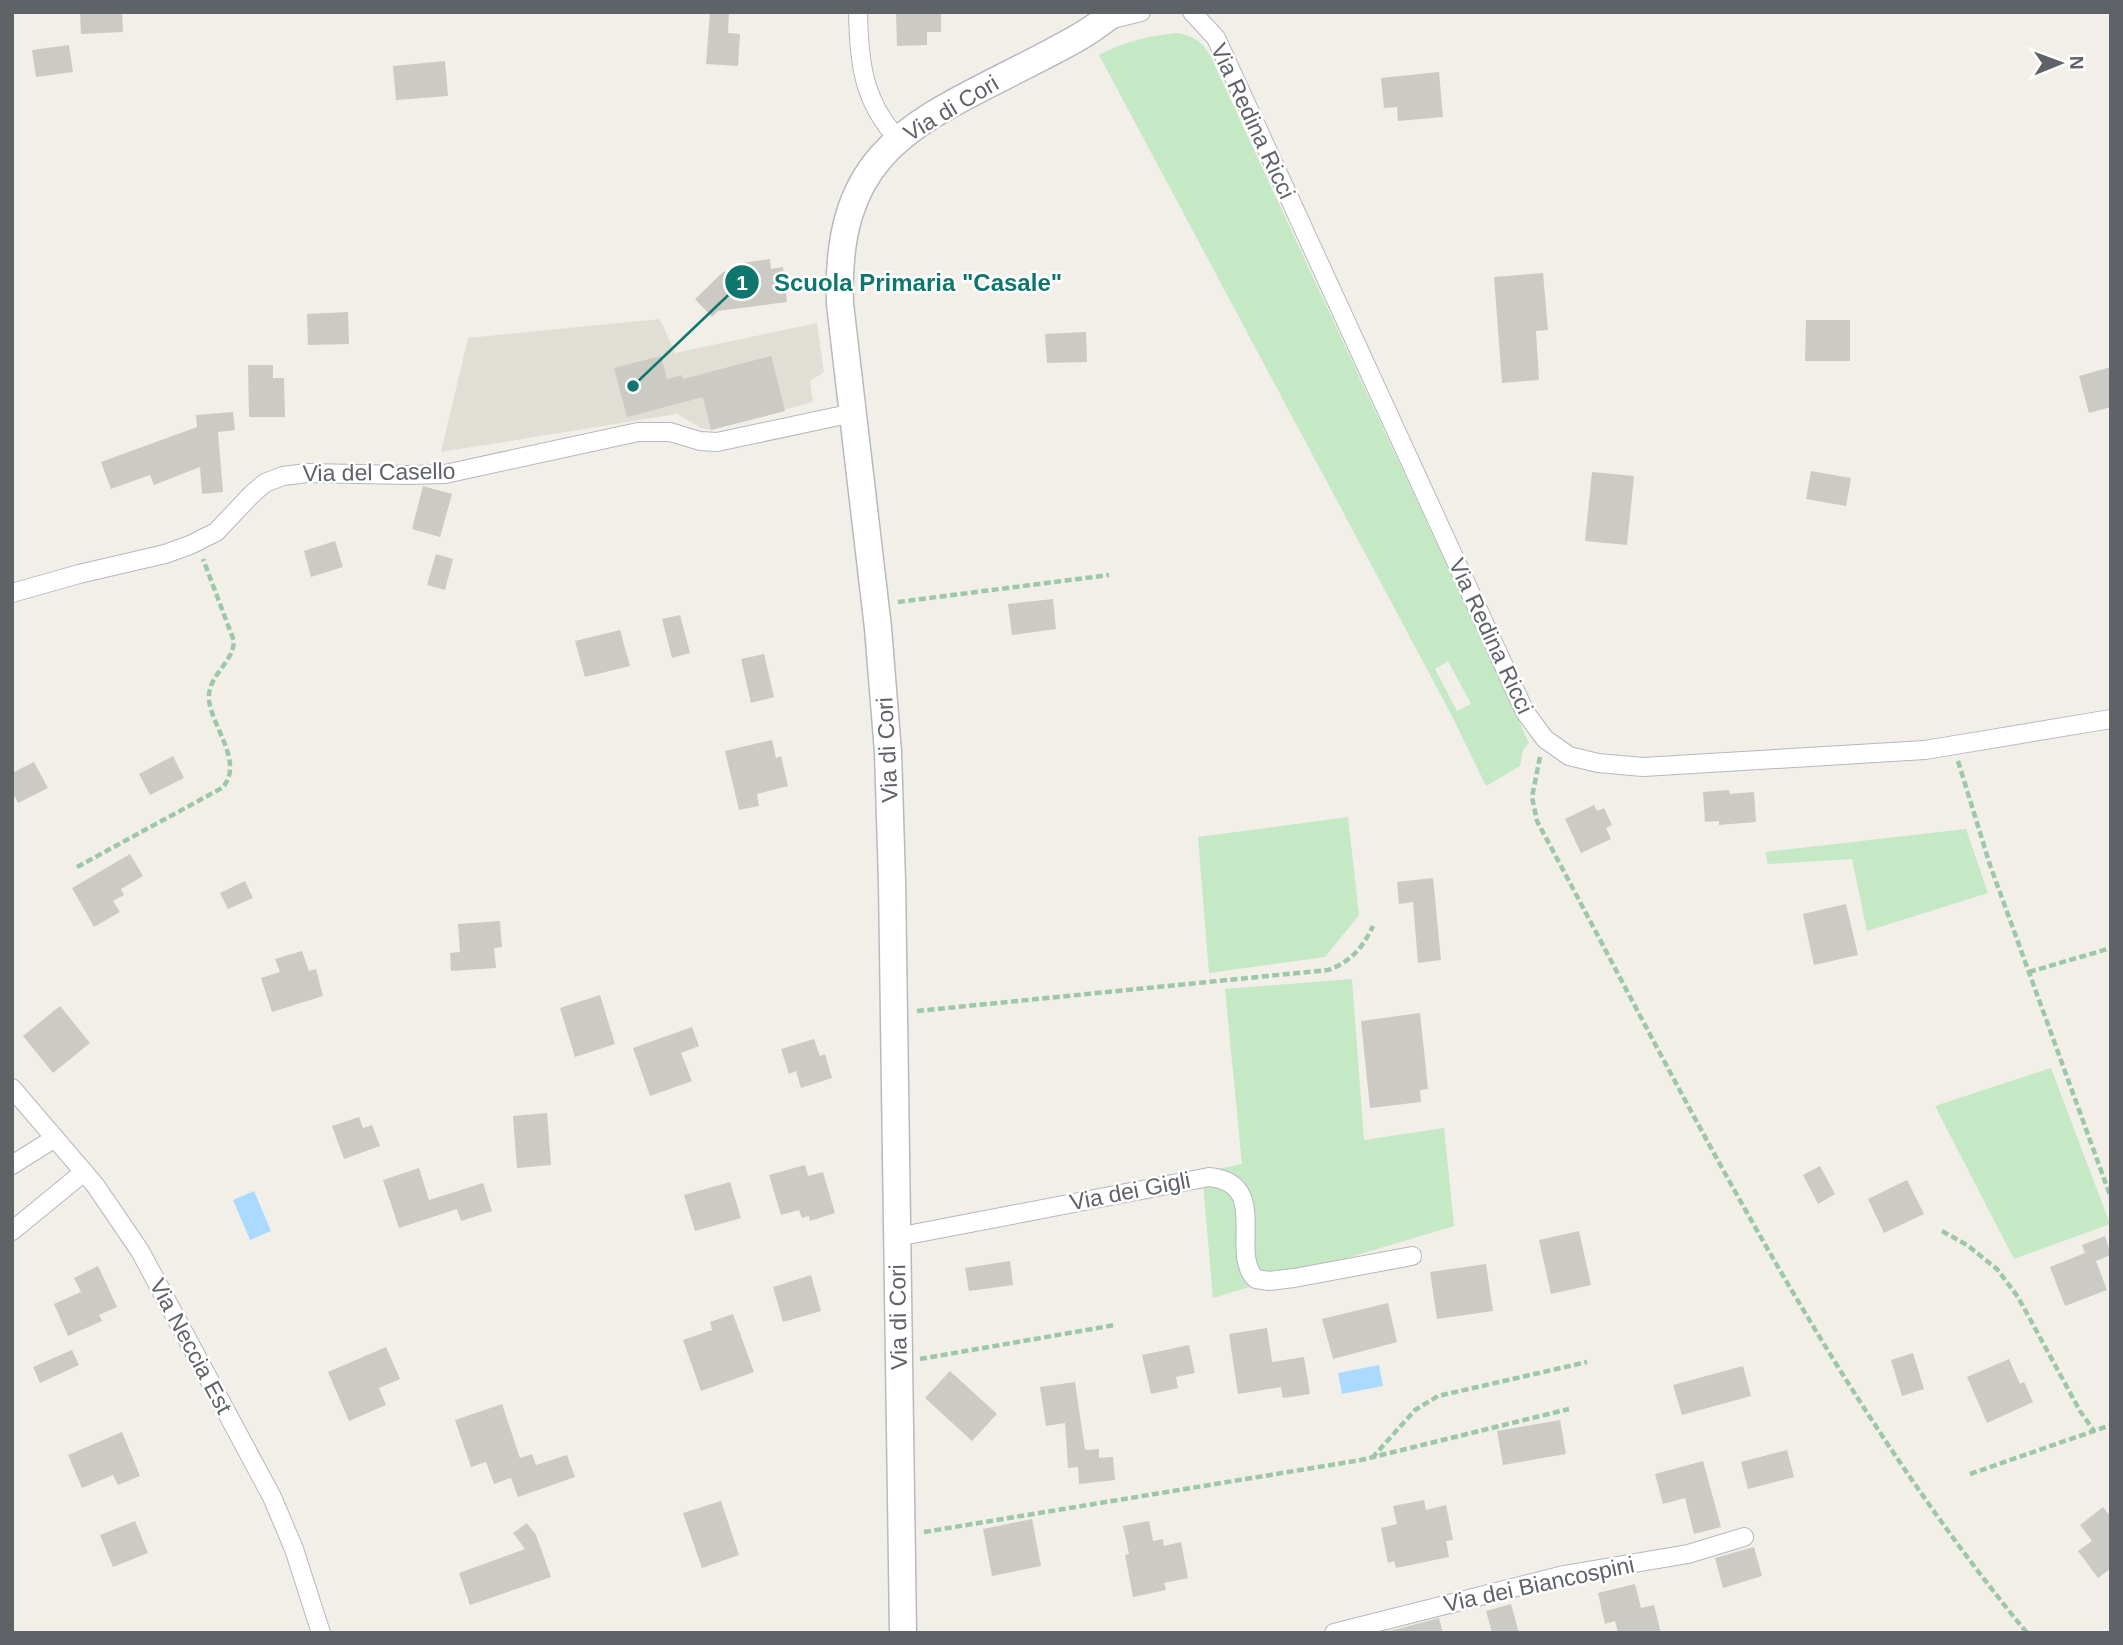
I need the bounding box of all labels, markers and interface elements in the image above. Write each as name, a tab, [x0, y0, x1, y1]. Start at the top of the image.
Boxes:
north arrow	[2025, 28, 2095, 98]
street label: Via Redina Ricci	[1206, 39, 1300, 203]
text: N	[2066, 56, 2087, 70]
street label: Via di Cori	[899, 70, 1003, 146]
callout: Scuola Primaria "Casale"	[725, 260, 1076, 305]
text: Scuola Primaria "Casale"	[774, 269, 1062, 296]
text: 1	[736, 271, 748, 294]
street label: Via del Casello	[302, 458, 456, 486]
street label: Via Redina Ricci	[1444, 554, 1538, 718]
street label: Via di Cori	[871, 697, 903, 803]
street label: Via dei Gigli	[1067, 1167, 1193, 1215]
street label: Via di Cori	[884, 1264, 912, 1370]
street label: Via Neccia Est	[145, 1274, 238, 1418]
street label: Via dei Biancospini	[1441, 1551, 1637, 1617]

